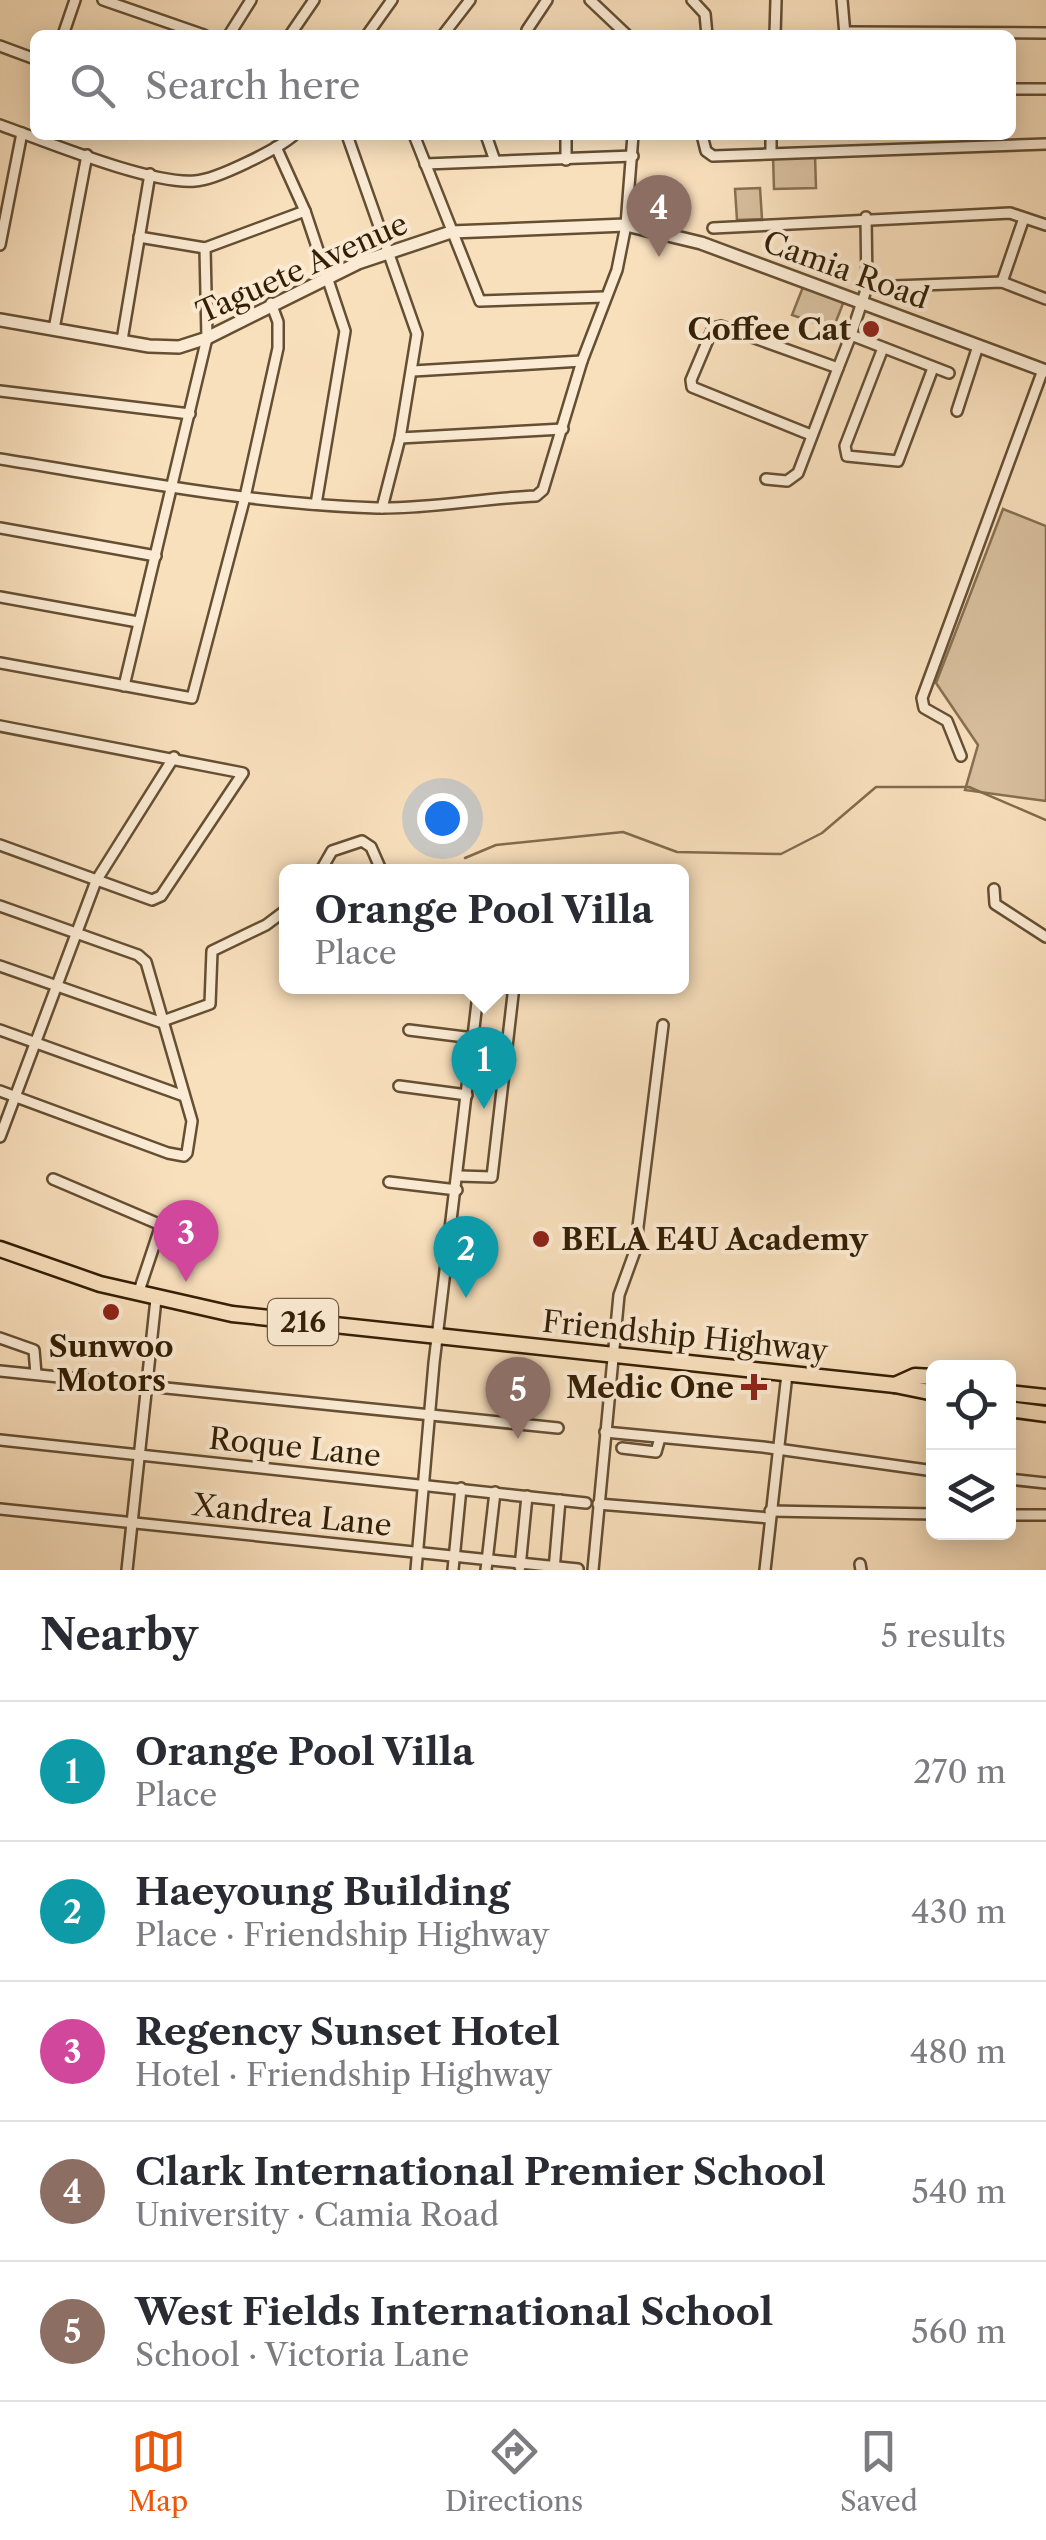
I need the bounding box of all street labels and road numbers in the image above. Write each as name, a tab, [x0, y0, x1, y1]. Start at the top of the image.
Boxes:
street label: Taguete Avenue	[191, 205, 413, 331]
street label: Camia Road	[758, 223, 934, 317]
road number: 216	[268, 1299, 338, 1345]
street label: Friendship Highway	[540, 1303, 830, 1369]
street label: Roque Lane	[207, 1420, 383, 1474]
street label: Xandrea Lane	[190, 1486, 393, 1544]

